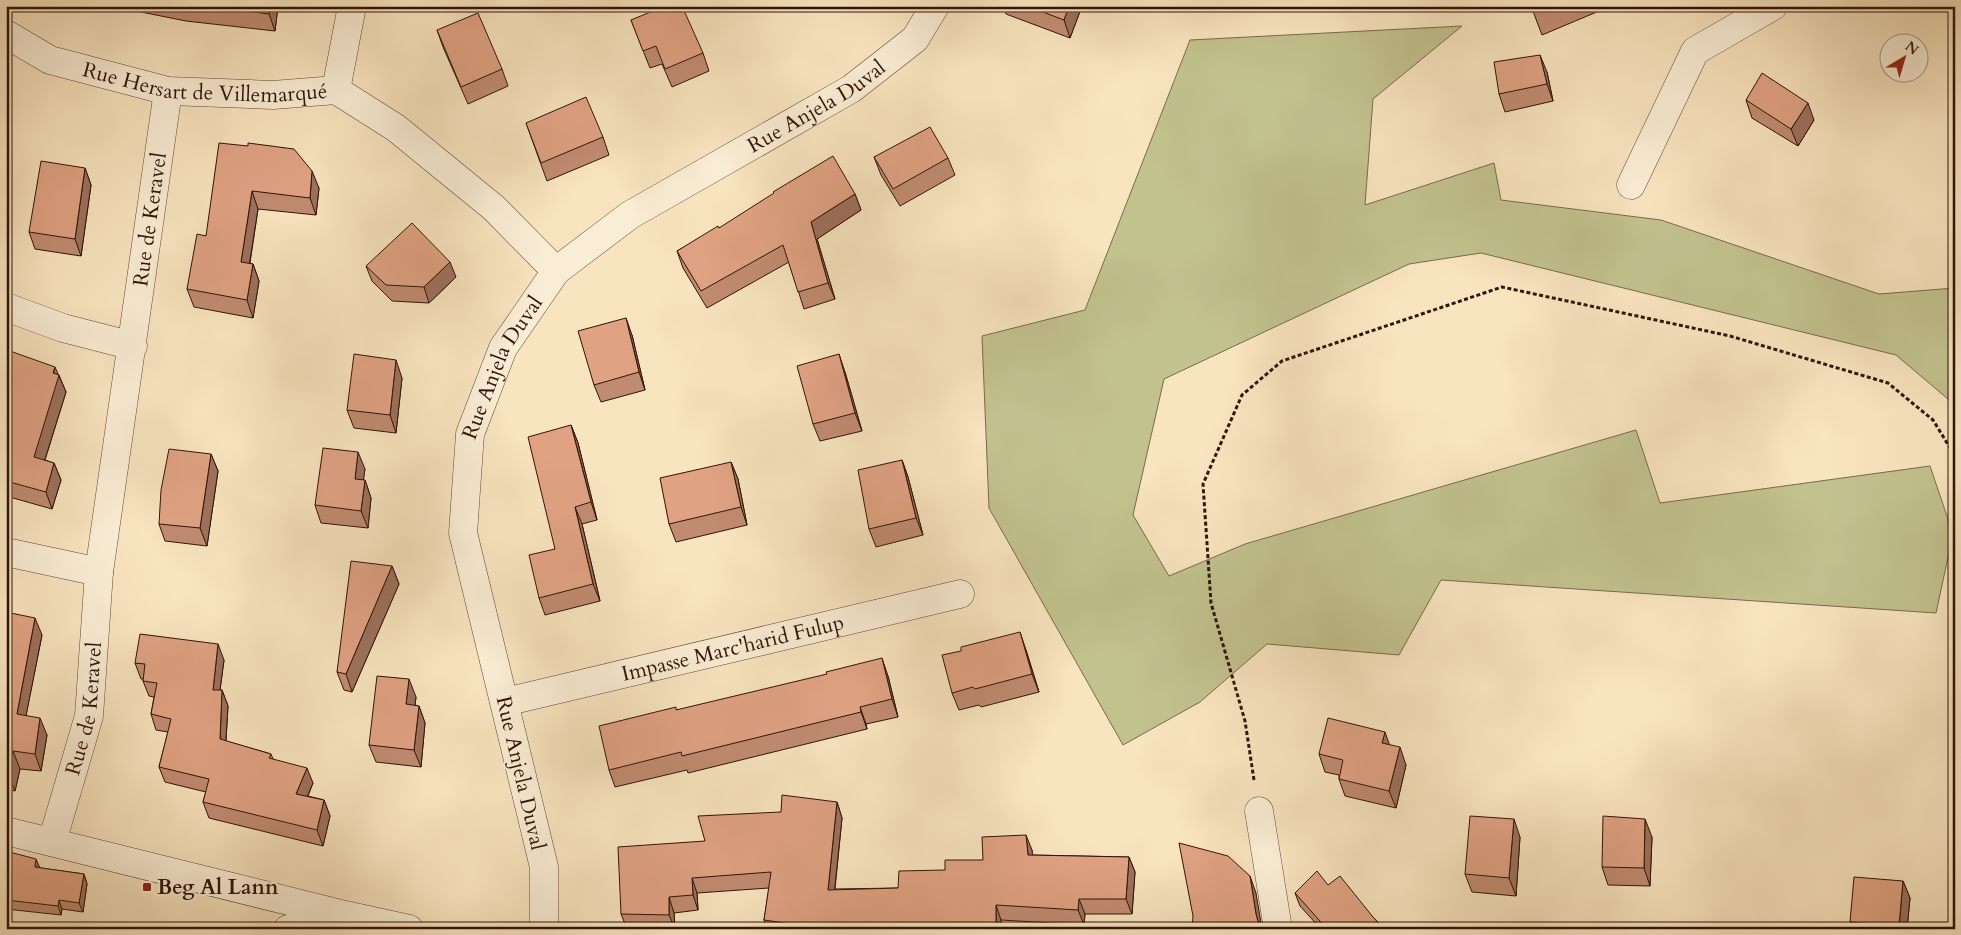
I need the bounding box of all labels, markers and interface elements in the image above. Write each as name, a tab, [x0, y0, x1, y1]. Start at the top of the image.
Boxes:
north arrow	[1878, 32, 1928, 82]
text: N	[1901, 37, 1922, 59]
street label: Rue Anjela Duval	[742, 53, 892, 160]
street label: Rue Hersart de Villemarqué	[79, 55, 328, 110]
street label: Rue de Keravel	[126, 150, 174, 288]
street label: Rue Anjela Duval	[455, 290, 550, 444]
street label: Impasse Marc'harid Fulup	[619, 608, 847, 689]
street label: Rue de Keravel	[58, 641, 109, 779]
street label: Rue Anjela Duval	[489, 693, 552, 853]
place label: Beg Al Lann	[157, 873, 279, 902]
marker: Beg Al Lann	[141, 881, 153, 893]

